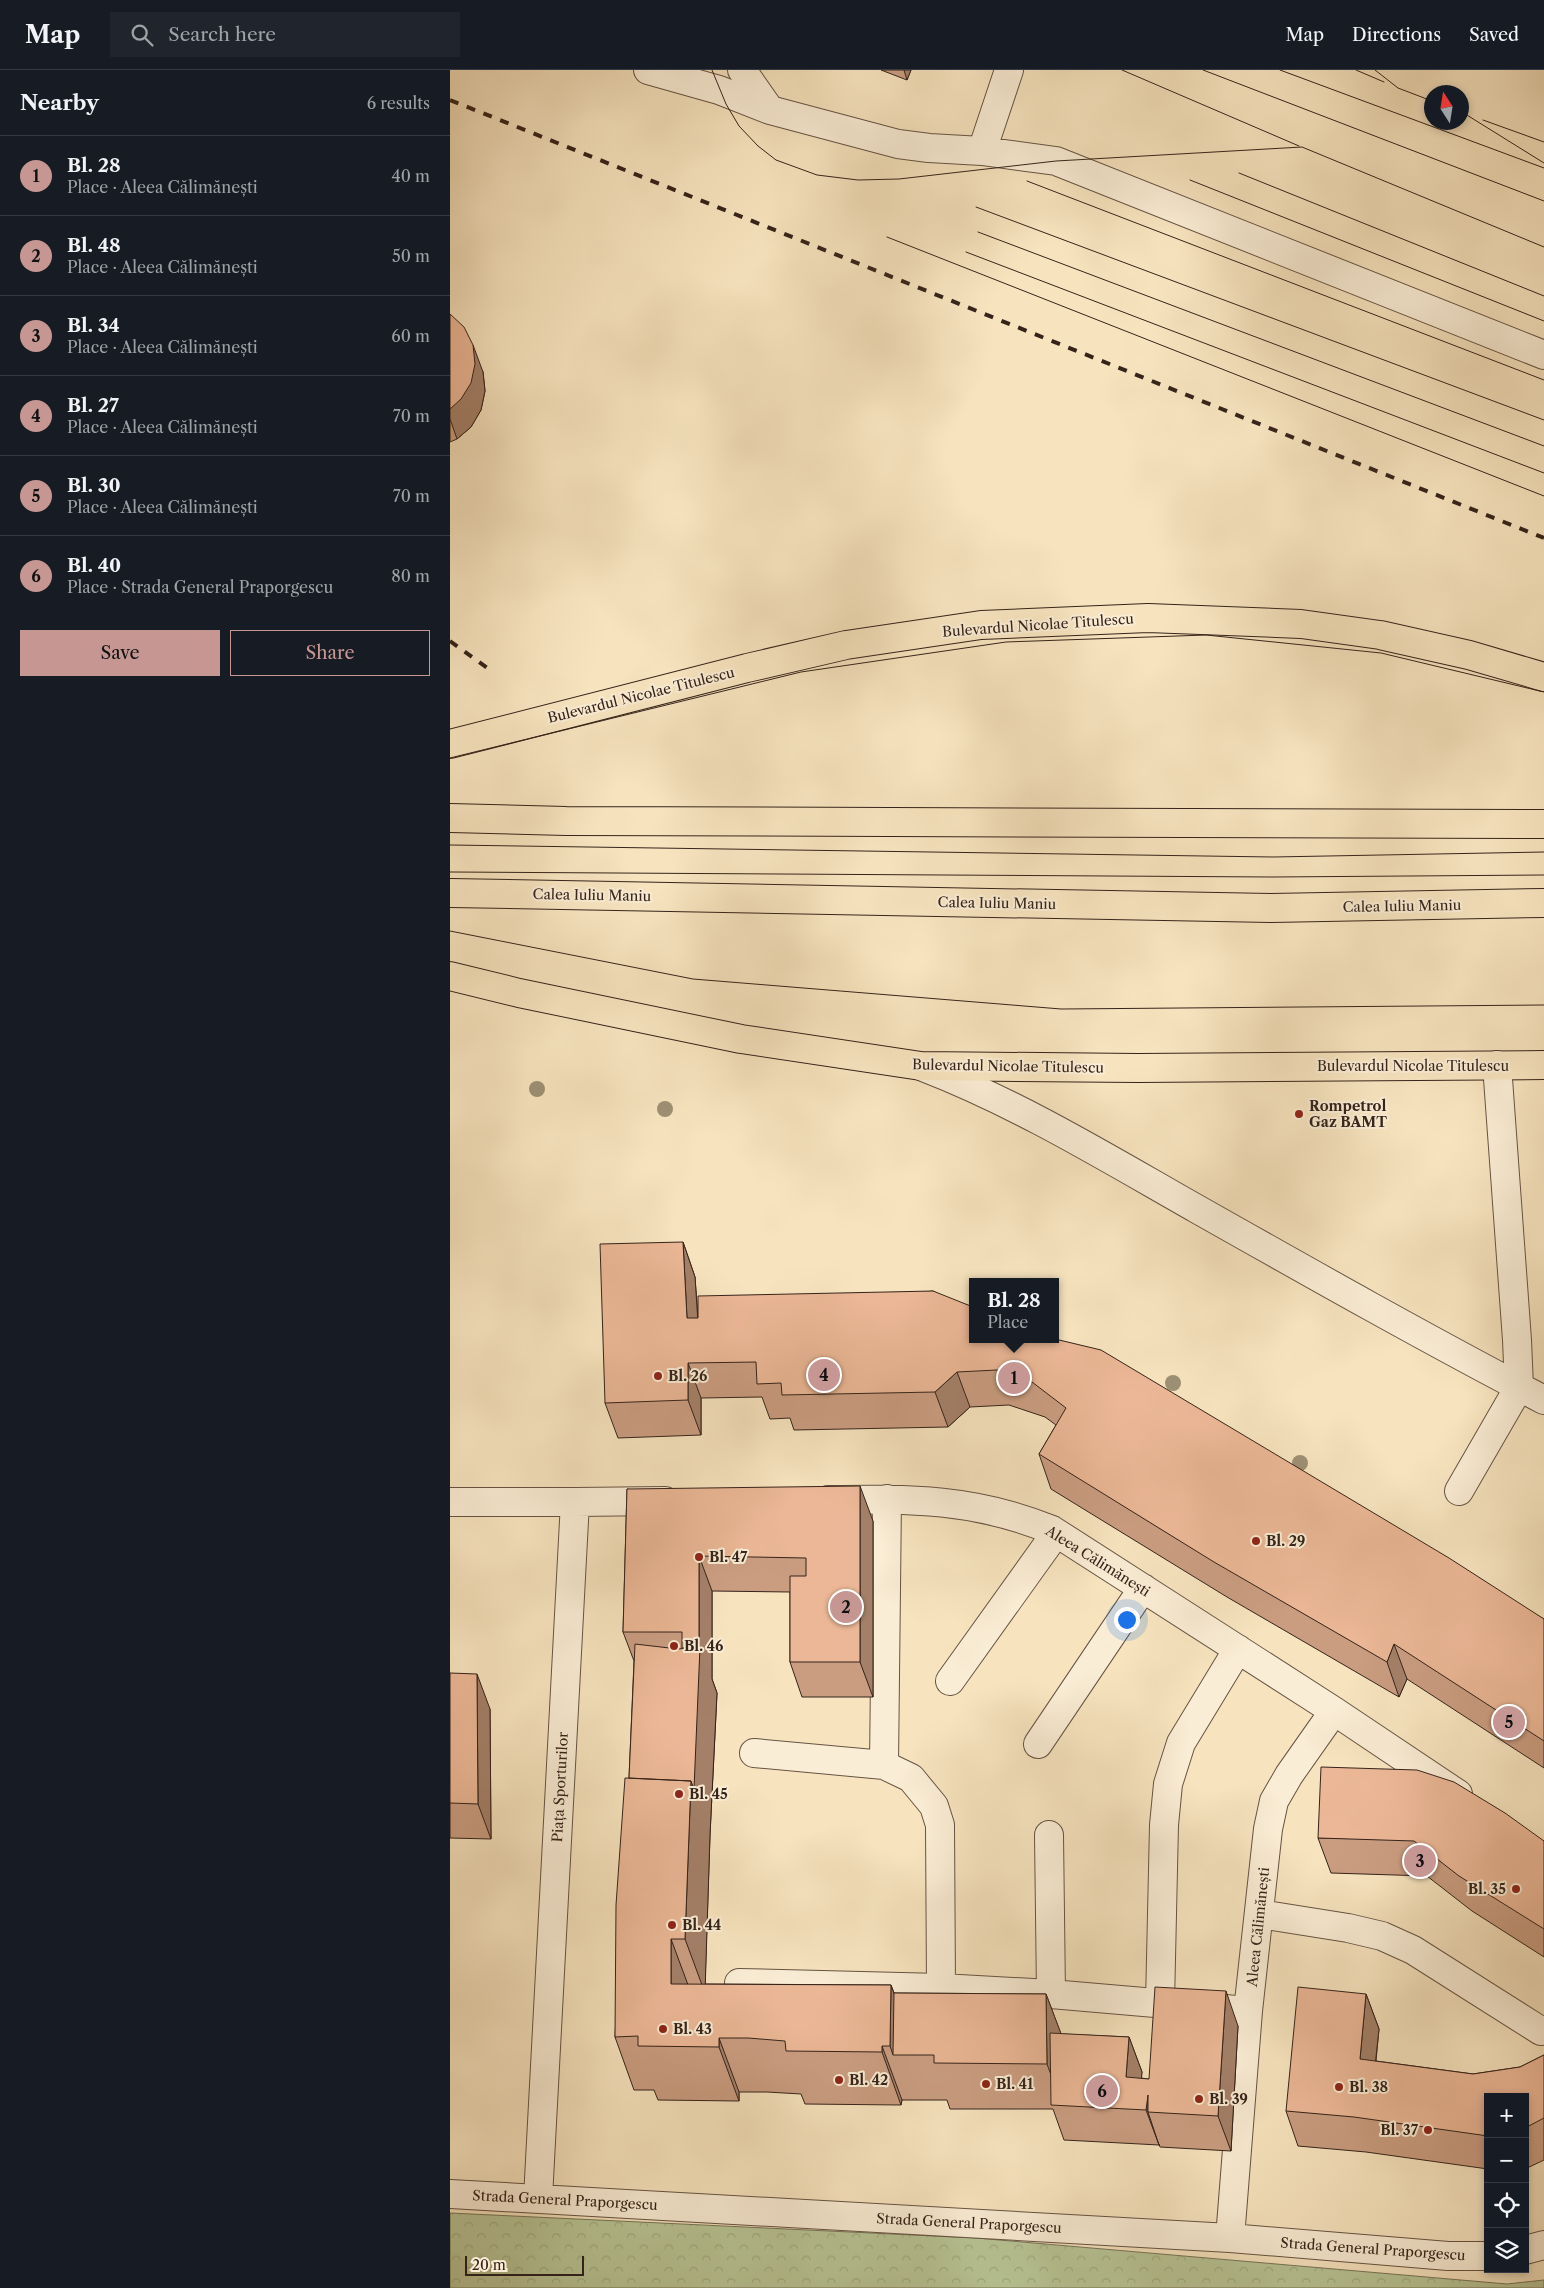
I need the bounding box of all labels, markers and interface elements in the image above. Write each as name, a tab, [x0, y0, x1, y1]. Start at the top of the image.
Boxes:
search box	[110, 12, 460, 57]
text: Map	[25, 20, 80, 49]
icon: search	[128, 21, 156, 49]
text: Search here	[168, 23, 276, 46]
text: Map	[1285, 24, 1324, 46]
text: Directions	[1352, 24, 1441, 46]
text: Saved	[1469, 24, 1519, 46]
north arrow	[1424, 85, 1469, 130]
text: Nearby	[20, 90, 99, 115]
text: 6 results	[367, 93, 430, 113]
text: Bl. 28	[67, 154, 121, 177]
text: 1	[32, 166, 40, 186]
text: 40 m	[391, 166, 430, 186]
text: Place · Aleea Călimănești	[67, 177, 258, 197]
text: Bl. 48	[67, 234, 121, 257]
text: 2	[31, 246, 41, 266]
text: 50 m	[392, 246, 430, 266]
text: Place · Aleea Călimănești	[67, 257, 258, 277]
text: Bl. 34	[67, 314, 120, 337]
text: 3	[31, 326, 41, 346]
text: 60 m	[391, 326, 430, 346]
text: Place · Aleea Călimănești	[67, 337, 258, 357]
text: Bl. 27	[67, 394, 119, 417]
text: 4	[31, 406, 41, 426]
text: 70 m	[393, 406, 430, 426]
text: Place · Aleea Călimănești	[67, 417, 258, 437]
text: Bl. 30	[67, 474, 121, 497]
text: 5	[32, 486, 40, 506]
text: 70 m	[393, 486, 430, 506]
text: Place · Aleea Călimănești	[67, 497, 258, 517]
text: Bl. 40	[67, 554, 121, 577]
text: 6	[31, 566, 41, 586]
text: 80 m	[391, 566, 430, 586]
text: Place · Strada General Praporgescu	[67, 577, 333, 597]
street label: Bulevardul Nicolae Titulescu	[942, 609, 1135, 641]
button: Save	[20, 630, 220, 676]
button: Share	[230, 630, 430, 676]
street label: Bulevardul Nicolae Titulescu	[546, 663, 737, 727]
street label: Calea Iuliu Maniu	[533, 885, 652, 905]
street label: Calea Iuliu Maniu	[938, 893, 1057, 913]
street label: Calea Iuliu Maniu	[1343, 896, 1462, 916]
street label: Bulevardul Nicolae Titulescu	[912, 1055, 1105, 1077]
street label: Bulevardul Nicolae Titulescu	[1317, 1057, 1509, 1075]
place label: Rompetrol Gaz BAMT	[1309, 1097, 1387, 1131]
marker: Rompetrol Gaz BAMT	[1293, 1108, 1305, 1120]
popup	[969, 1278, 1059, 1343]
text: Bl. 28	[987, 1289, 1041, 1312]
text: Place	[987, 1312, 1028, 1332]
pin: 4	[808, 1356, 840, 1394]
pin: 1	[998, 1359, 1030, 1397]
place label: Bl. 26	[668, 1367, 707, 1385]
marker: Bl. 26	[652, 1370, 664, 1382]
street label: Aleea Călimănești	[1041, 1521, 1154, 1600]
place label: Bl. 29	[1266, 1532, 1305, 1550]
marker: Bl. 29	[1250, 1535, 1262, 1547]
place label: Bl. 47	[709, 1548, 748, 1566]
marker: Bl. 47	[693, 1551, 705, 1563]
pin: 2	[830, 1588, 862, 1626]
your location	[1114, 1607, 1140, 1633]
place label: Bl. 46	[684, 1637, 723, 1655]
marker: Bl. 46	[668, 1640, 680, 1652]
pin: 5	[1493, 1703, 1525, 1741]
street label: Piața Sporturilor	[548, 1731, 572, 1843]
place label: Bl. 45	[689, 1785, 728, 1803]
marker: Bl. 45	[673, 1788, 685, 1800]
pin: 3	[1404, 1842, 1436, 1880]
street label: Aleea Călimănești	[1243, 1866, 1273, 1989]
place label: Bl. 35	[1468, 1880, 1506, 1898]
marker: Bl. 35	[1510, 1883, 1522, 1895]
place label: Bl. 44	[682, 1916, 721, 1934]
marker: Bl. 44	[666, 1919, 678, 1931]
place label: Bl. 43	[673, 2020, 712, 2038]
marker: Bl. 43	[657, 2023, 669, 2035]
place label: Bl. 42	[849, 2071, 888, 2089]
pin: 6	[1086, 2072, 1118, 2110]
marker: Bl. 42	[833, 2074, 845, 2086]
place label: Bl. 41	[996, 2075, 1034, 2093]
marker: Bl. 41	[980, 2078, 992, 2090]
place label: Bl. 38	[1349, 2078, 1388, 2096]
marker: Bl. 38	[1333, 2081, 1345, 2093]
place label: Bl. 39	[1209, 2090, 1248, 2108]
marker: Bl. 39	[1193, 2093, 1205, 2105]
map controls	[1484, 2093, 1529, 2273]
button: +	[1484, 2093, 1529, 2138]
place label: Bl. 37	[1380, 2121, 1419, 2139]
marker: Bl. 37	[1422, 2124, 1434, 2136]
button: −	[1484, 2138, 1529, 2183]
button: locate	[1484, 2183, 1529, 2228]
street label: Strada General Praporgescu	[472, 2186, 659, 2214]
street label: Strada General Praporgescu	[876, 2209, 1063, 2237]
button: layers	[1484, 2228, 1529, 2273]
street label: Strada General Praporgescu	[1280, 2234, 1467, 2264]
scale bar	[465, 2253, 584, 2276]
text: 20 m	[472, 2256, 506, 2274]

